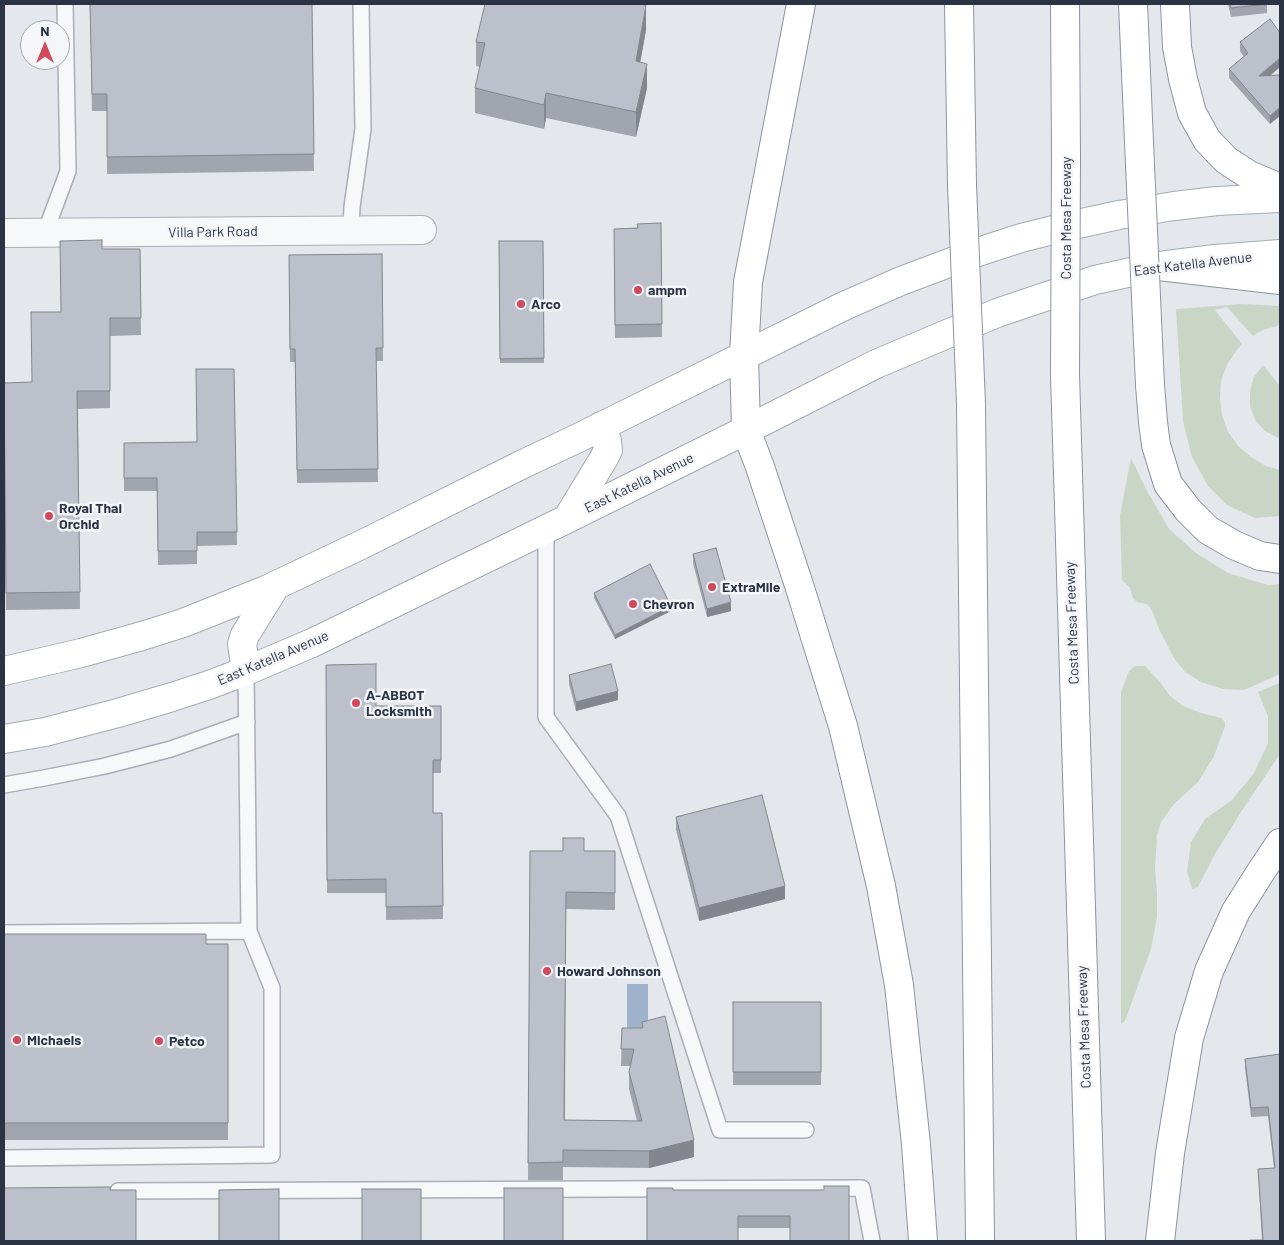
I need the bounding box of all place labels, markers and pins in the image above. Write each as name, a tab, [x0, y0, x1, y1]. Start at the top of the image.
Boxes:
place label: ampm	[648, 282, 687, 298]
marker: ampm	[632, 284, 644, 296]
place label: Arco	[531, 296, 561, 312]
marker: Arco	[515, 298, 527, 310]
place label: Royal Thai Orchid	[59, 500, 122, 532]
marker: Royal Thai Orchid	[43, 510, 55, 522]
place label: ExtraMile	[722, 579, 780, 595]
marker: ExtraMile	[706, 581, 718, 593]
place label: Chevron	[643, 596, 694, 612]
marker: Chevron	[627, 598, 639, 610]
place label: A-ABBOT Locksmith	[366, 687, 432, 720]
marker: A-ABBOT Locksmith	[350, 697, 362, 709]
place label: Howard Johnson	[557, 963, 661, 979]
marker: Howard Johnson	[541, 965, 553, 977]
place label: Michaels	[27, 1032, 81, 1048]
place label: Petco	[169, 1033, 205, 1049]
marker: Michaels	[11, 1034, 23, 1046]
marker: Petco	[153, 1035, 165, 1047]

